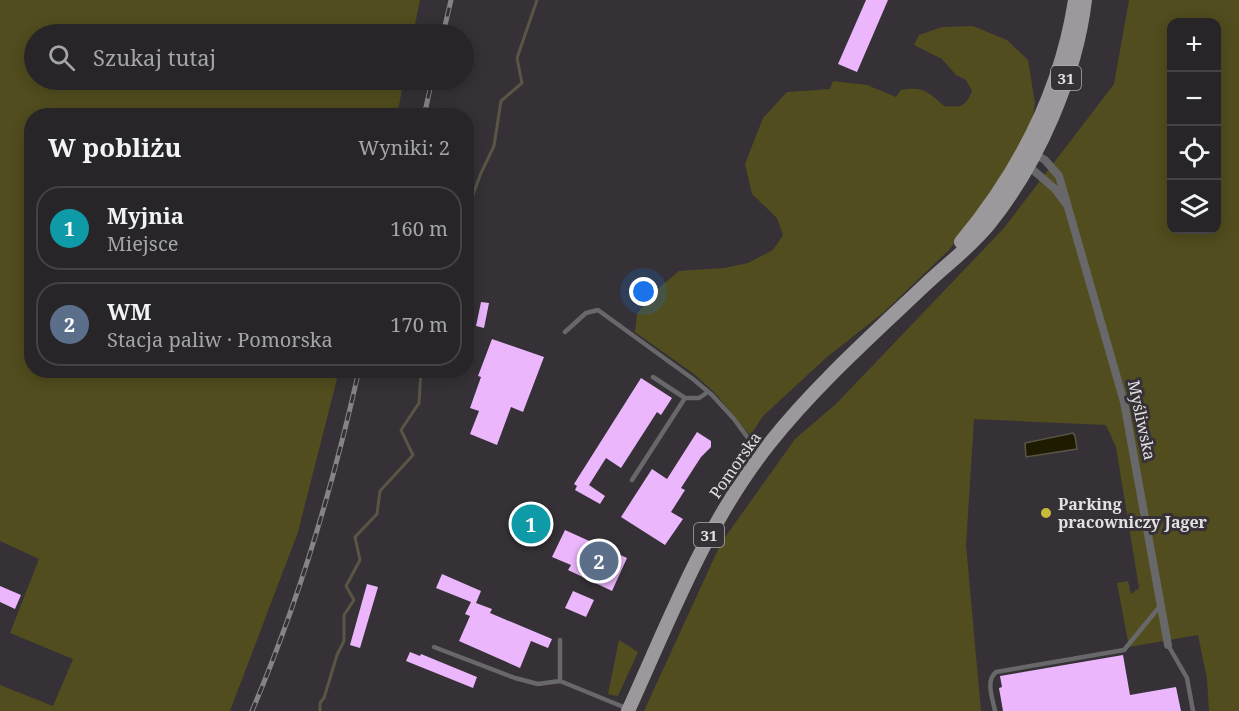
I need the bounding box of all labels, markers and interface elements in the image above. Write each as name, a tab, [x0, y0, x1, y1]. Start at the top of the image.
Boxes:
map controls	[1167, 18, 1221, 234]
button: +	[1167, 18, 1221, 72]
search box	[24, 24, 474, 90]
icon: search	[45, 41, 78, 74]
text: Szukaj tutaj	[93, 42, 216, 72]
road number: 31	[1051, 66, 1081, 90]
button: −	[1167, 72, 1221, 126]
button: locate	[1167, 126, 1221, 180]
text: W pobliżu	[48, 129, 182, 165]
text: Wyniki: 2	[358, 134, 450, 161]
button: layers	[1167, 180, 1221, 234]
text: Myjnia	[107, 200, 184, 230]
text: 1	[64, 215, 75, 242]
text: 160 m	[390, 215, 448, 242]
text: Miejsce	[107, 230, 178, 257]
your location	[629, 277, 658, 306]
text: WM	[107, 296, 151, 326]
text: 2	[64, 311, 75, 338]
text: 170 m	[390, 311, 448, 338]
text: Stacja paliw · Pomorska	[107, 326, 333, 353]
street label: Myśliwska	[1123, 378, 1161, 462]
street label: Pomorska	[704, 427, 766, 503]
place label: Parking pracowniczy Jager	[1058, 493, 1208, 533]
pin: 1	[512, 502, 550, 546]
marker: Parking pracowniczy Jager	[1039, 506, 1053, 520]
road number: 31	[694, 523, 724, 547]
pin: 2	[580, 538, 618, 584]

